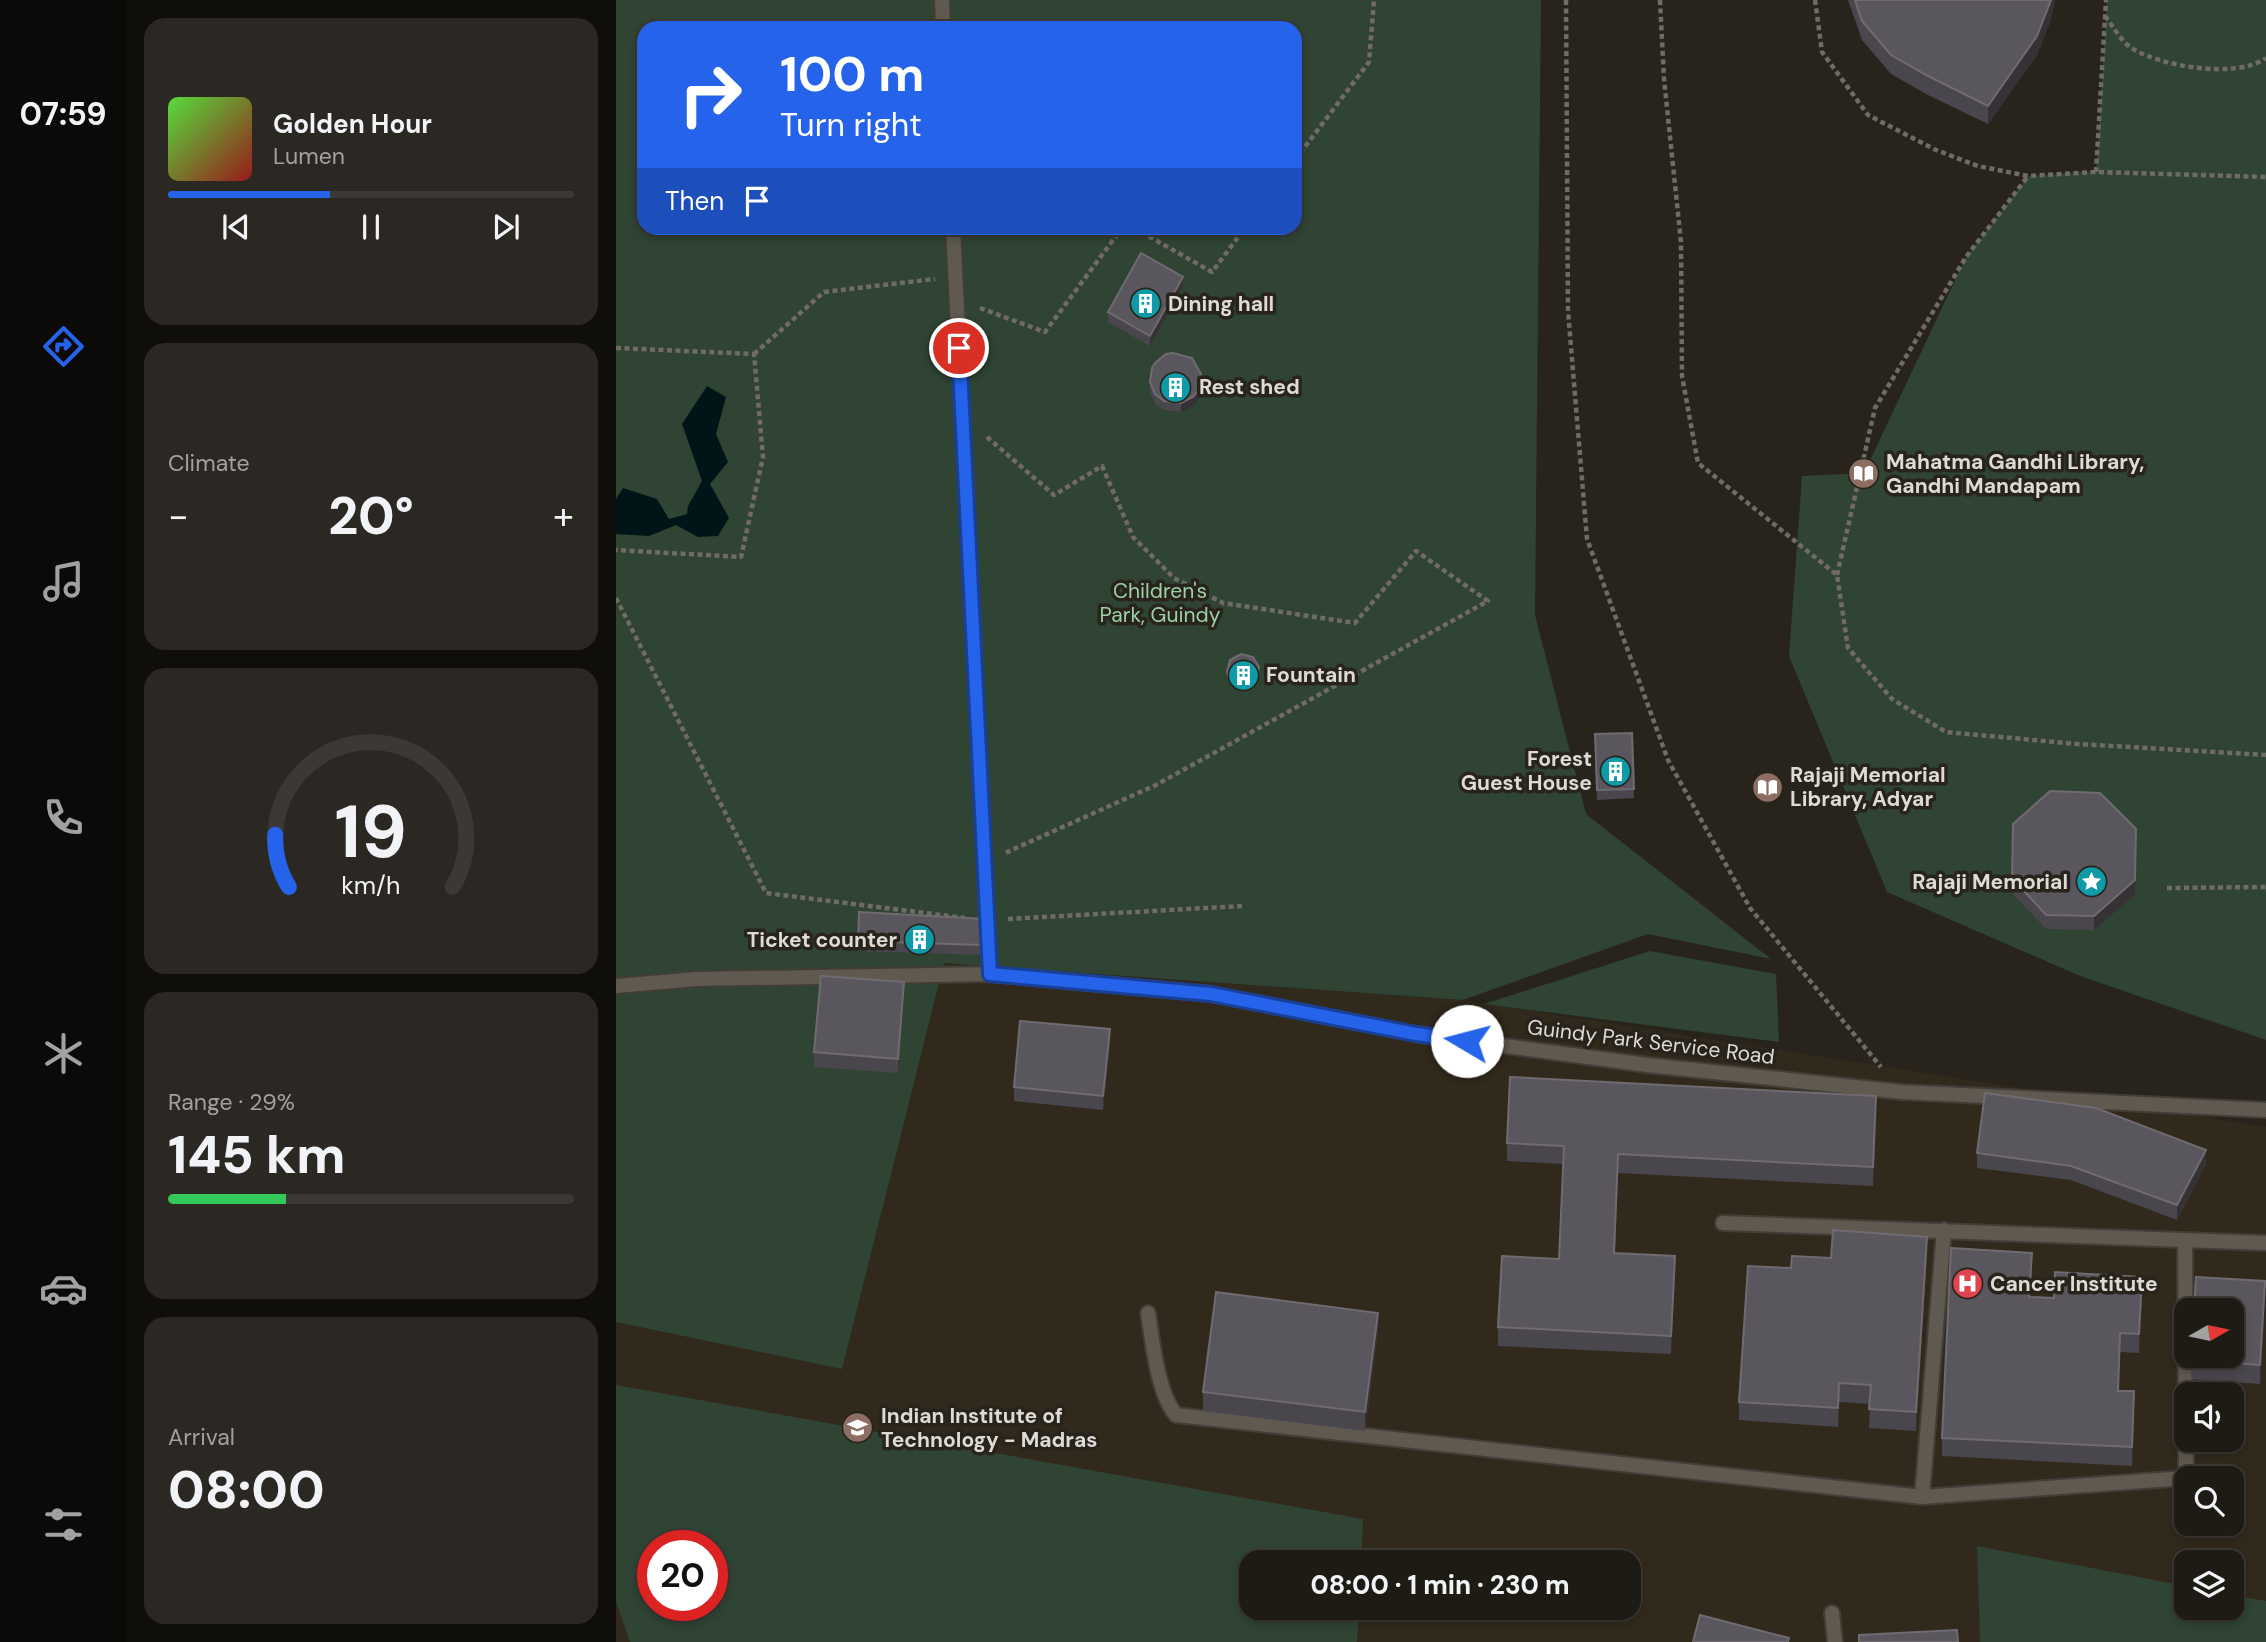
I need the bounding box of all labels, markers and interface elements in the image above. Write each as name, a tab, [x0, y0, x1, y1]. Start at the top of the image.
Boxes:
text: 100 m	[780, 42, 924, 106]
icon: right	[665, 49, 756, 140]
text: 07:59	[19, 93, 107, 135]
text: Turn right	[780, 104, 922, 146]
text: Golden Hour	[273, 107, 432, 141]
text: Lumen	[273, 141, 345, 171]
icon: arrive	[738, 182, 776, 220]
text: Then	[665, 184, 724, 218]
icon: previous	[217, 208, 255, 246]
icon: pause	[352, 208, 390, 246]
icon: next	[487, 208, 525, 246]
building icon: Dining hall	[1128, 287, 1162, 321]
place label: Dining hall	[1168, 290, 1274, 318]
pin	[929, 318, 989, 378]
icon: directions	[39, 322, 88, 371]
icon: arrive	[940, 329, 978, 367]
building icon: Rest shed	[1159, 370, 1193, 404]
place label: Rest shed	[1199, 373, 1300, 401]
text: Climate	[168, 448, 250, 478]
place label: Mahatma Gandhi Library, Gandhi Mandapam	[1886, 448, 2144, 500]
library icon: Mahatma Gandhi Library, Gandhi Mandapam	[1846, 457, 1880, 491]
text: 20°	[328, 482, 414, 550]
text: −	[168, 491, 189, 541]
text: +	[553, 491, 574, 541]
icon: music	[39, 557, 88, 606]
park label: Children's Park, Guindy	[1100, 577, 1221, 629]
building icon: Fountain	[1226, 658, 1260, 692]
place label: Fountain	[1266, 661, 1356, 689]
place label: Forest Guest House	[1461, 745, 1592, 797]
building icon: Forest Guest House	[1598, 754, 1632, 788]
place label: Rajaji Memorial Library, Adyar	[1790, 761, 1946, 813]
library icon: Rajaji Memorial Library, Adyar	[1750, 770, 1784, 804]
text: 19	[335, 785, 407, 880]
icon: phone	[39, 793, 88, 842]
place icon: Rajaji Memorial	[2074, 865, 2108, 899]
place label: Rajaji Memorial	[1912, 868, 2068, 896]
text: km/h	[341, 869, 401, 902]
building icon: Ticket counter	[903, 923, 937, 957]
place label: Ticket counter	[747, 926, 897, 954]
position arrow	[1430, 1004, 1504, 1078]
street label: Guindy Park Service Road	[1526, 1013, 1776, 1071]
icon: climate	[39, 1029, 88, 1078]
text: Range · 29%	[168, 1087, 295, 1117]
text: 145 km	[168, 1121, 345, 1189]
icon: car	[39, 1264, 88, 1313]
hospital icon: Cancer Institute	[1950, 1267, 1984, 1301]
place label: Cancer Institute	[1990, 1270, 2158, 1298]
north arrow	[2174, 1298, 2244, 1368]
map controls	[2174, 1298, 2244, 1620]
button: sound	[2174, 1382, 2244, 1452]
place label: Indian Institute of Technology - Madras	[881, 1402, 1097, 1454]
school or university icon: Indian Institute of Technology - Madras	[841, 1411, 875, 1445]
text: Arrival	[168, 1422, 235, 1452]
text: 08:00	[168, 1456, 325, 1524]
button: search	[2174, 1466, 2244, 1536]
icon: filters	[39, 1500, 88, 1549]
speed limit sign: 20	[637, 1530, 728, 1621]
button: layers	[2174, 1550, 2244, 1620]
text: 08:00 · 1 min · 230 m	[1310, 1568, 1570, 1602]

